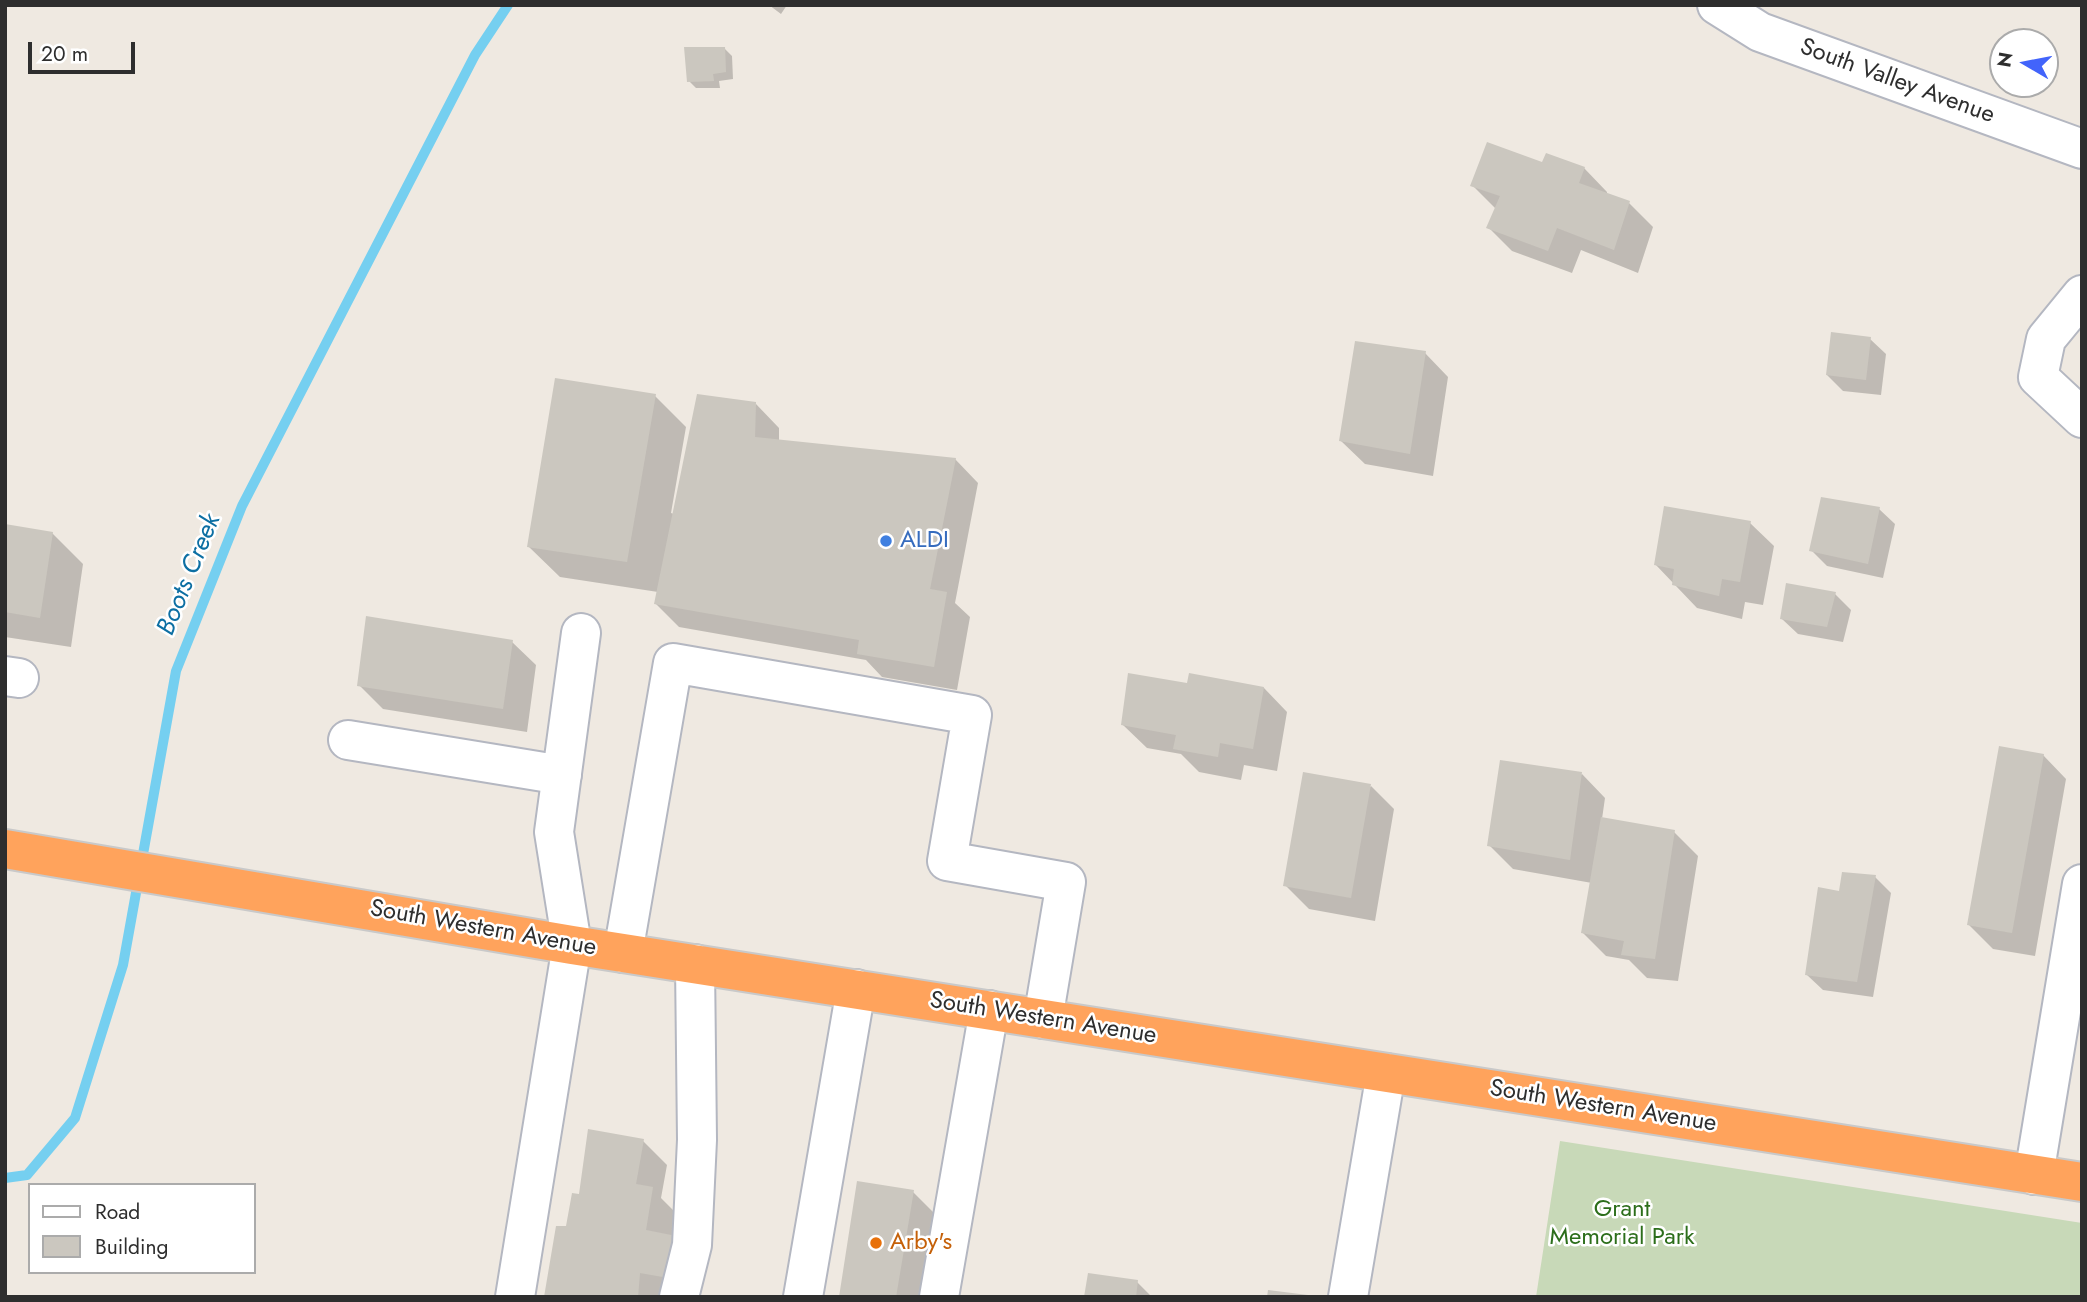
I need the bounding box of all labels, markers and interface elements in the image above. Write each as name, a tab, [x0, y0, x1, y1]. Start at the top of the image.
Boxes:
scale bar	[32, 28, 138, 72]
north arrow	[1989, 28, 2059, 98]
street label: South Valley Avenue	[1796, 33, 1998, 131]
text: 20 m	[41, 39, 88, 69]
text: N	[1990, 50, 2019, 69]
water label: Boots Creek	[151, 510, 229, 640]
place label: ALDI	[900, 527, 949, 555]
marker: ALDI	[878, 533, 894, 549]
street label: South Western Avenue	[368, 895, 598, 963]
street label: South Western Avenue	[928, 987, 1158, 1051]
street label: South Western Avenue	[1488, 1075, 1718, 1139]
legend	[28, 1183, 256, 1274]
park label: Grant Memorial Park	[1549, 1196, 1695, 1252]
text: Road	[95, 1197, 140, 1227]
place label: Arby's	[890, 1229, 952, 1257]
text: Building	[95, 1232, 168, 1262]
marker: Arby's	[868, 1235, 884, 1251]

